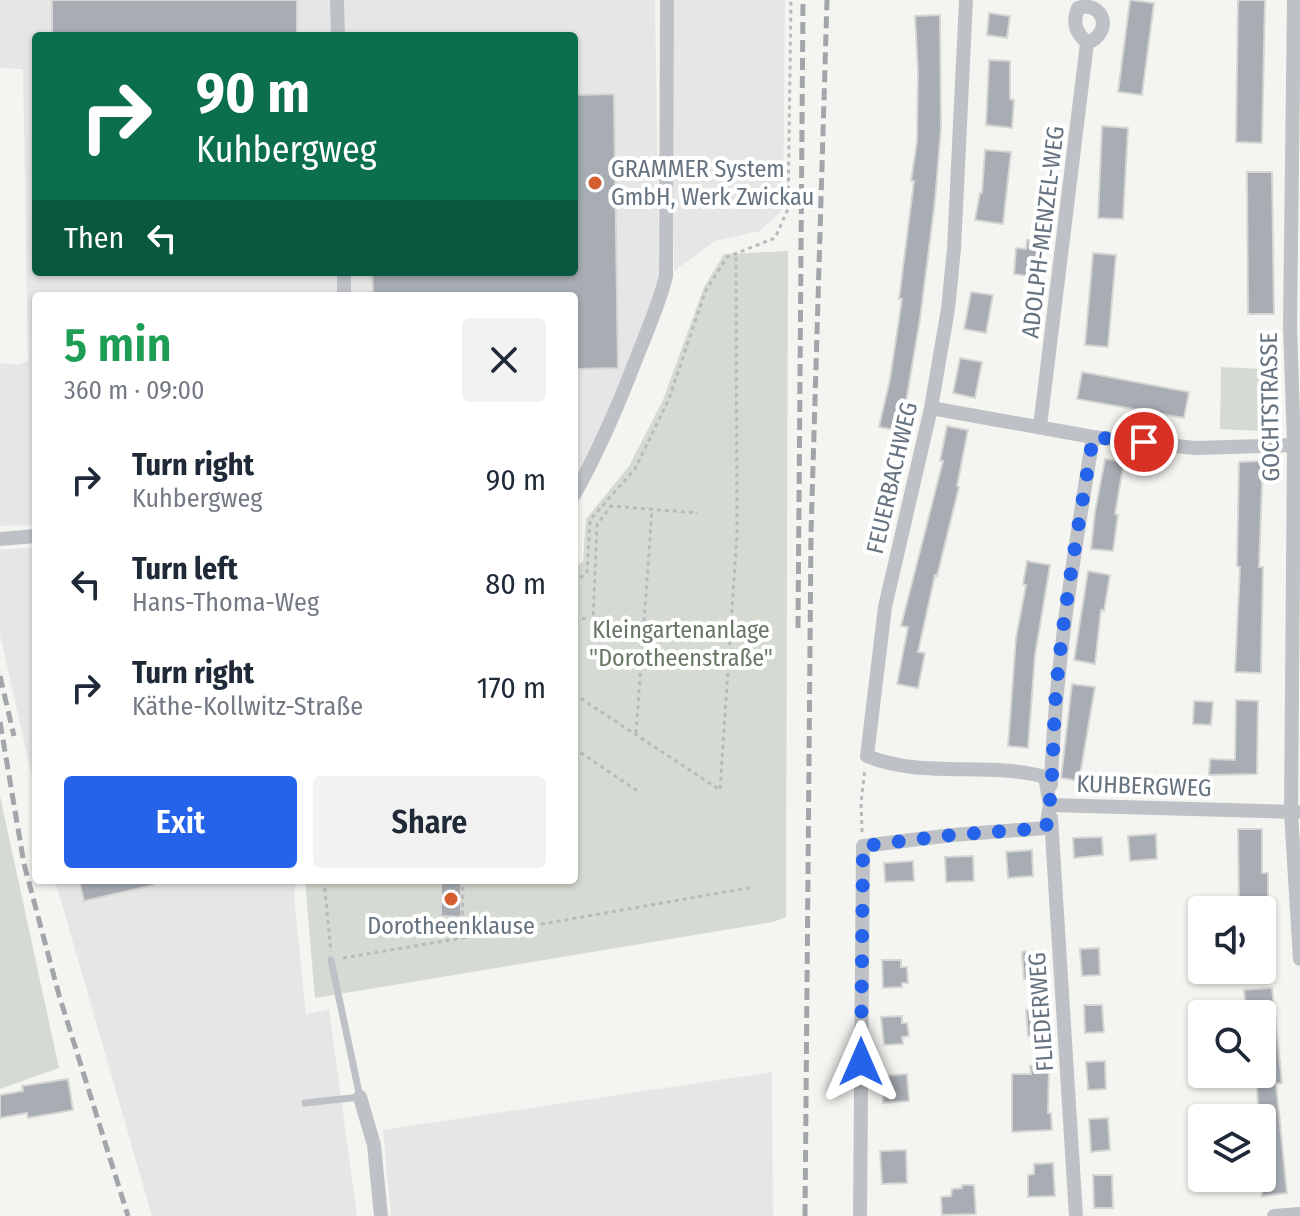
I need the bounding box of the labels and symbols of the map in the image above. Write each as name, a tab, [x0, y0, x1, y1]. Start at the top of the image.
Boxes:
street label: ADOLPH-MENZEL-WEG	[1016, 124, 1070, 340]
place label: GRAMMER System GmbH, Werk Zwickau	[611, 155, 814, 211]
marker: GRAMMER System GmbH, Werk Zwickau	[586, 174, 604, 192]
street label: GOCHTSTRASSE	[1255, 332, 1285, 482]
street label: FEUERBACHWEG	[861, 399, 923, 557]
pin	[1110, 408, 1178, 476]
park label: Kleingartenanlage "Dorotheenstraße"	[589, 616, 773, 672]
street label: KUHBERGWEG	[1076, 770, 1212, 802]
marker: Dorotheenklause	[442, 890, 460, 908]
place label: Dorotheenklause	[367, 912, 535, 940]
street label: FLIEDERWEG	[1023, 951, 1059, 1073]
position arrow	[819, 1020, 903, 1104]

